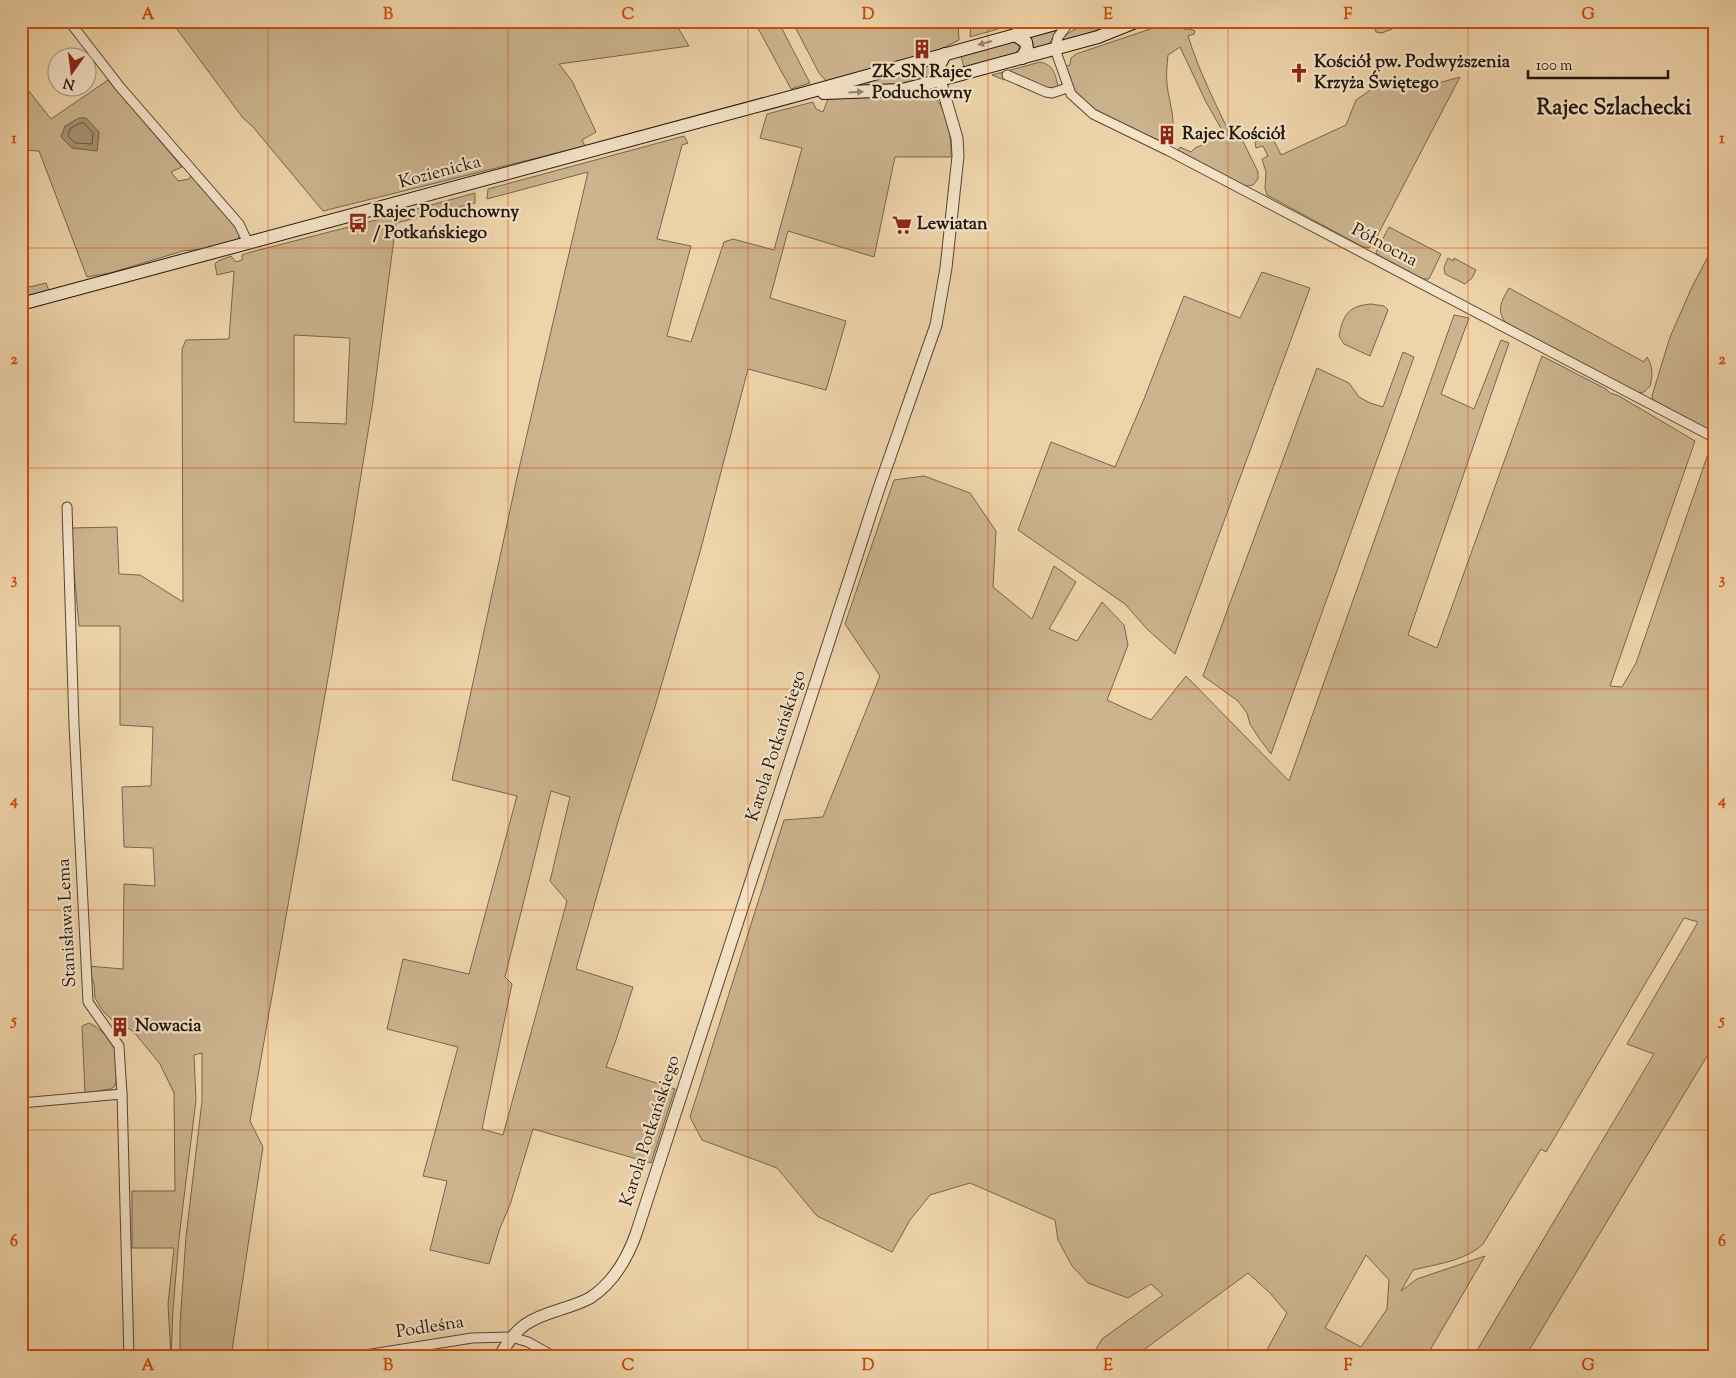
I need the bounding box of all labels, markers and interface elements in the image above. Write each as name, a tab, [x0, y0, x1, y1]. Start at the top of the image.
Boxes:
text: A	[142, 4, 155, 27]
text: B	[383, 4, 393, 27]
text: C	[622, 4, 635, 27]
text: D	[862, 4, 875, 27]
text: E	[1103, 4, 1113, 27]
text: F	[1344, 4, 1353, 27]
text: G	[1581, 4, 1595, 27]
building icon: ZK-SN Rajec Poduchowny	[911, 38, 933, 60]
one-way arrow	[978, 39, 993, 47]
north arrow	[48, 48, 98, 98]
scale bar	[1528, 48, 1668, 80]
place label: Kościół pw. Podwyższenia Krzyża Świętego	[1314, 50, 1511, 97]
text: 100 m	[1536, 56, 1573, 77]
place label: ZK-SN Rajec Poduchowny	[872, 60, 973, 107]
church icon: Kościół pw. Podwyższenia Krzyża Świętego	[1288, 62, 1310, 84]
text: N	[61, 72, 77, 94]
one-way arrow	[848, 87, 864, 95]
district label: Rajec Szlachecki	[1537, 93, 1692, 125]
place label: Rajec Kościół	[1182, 122, 1287, 148]
building icon: Rajec Kościół	[1156, 124, 1178, 146]
text: 1	[11, 128, 17, 151]
text: 1	[1719, 128, 1725, 151]
street label: Kozienicka	[396, 150, 484, 196]
place label: Rajec Poduchowny / Potkańskiego	[373, 200, 519, 247]
bus stop icon: Rajec Poduchowny / Potkańskiego	[347, 212, 369, 234]
place label: Lewiatan	[917, 212, 988, 238]
supermarket icon: Lewiatan	[891, 214, 913, 236]
street label: Północna	[1346, 218, 1422, 274]
text: 2	[10, 349, 18, 372]
text: 2	[1718, 349, 1726, 372]
text: 3	[11, 569, 18, 592]
text: 3	[1719, 569, 1726, 592]
street label: Karola Potkańskiego	[740, 667, 814, 825]
text: 4	[9, 790, 18, 813]
text: 4	[1717, 790, 1726, 813]
street label: Stanisława Lema	[52, 858, 84, 988]
text: 5	[9, 1010, 17, 1033]
text: 5	[1717, 1010, 1725, 1033]
place label: Nowacia	[135, 1014, 202, 1040]
building icon: Nowacia	[109, 1016, 131, 1038]
street label: Karola Potkańskiego	[614, 1052, 688, 1210]
text: 6	[10, 1231, 18, 1254]
text: 6	[1718, 1231, 1726, 1254]
street label: Podleśna	[394, 1310, 466, 1346]
text: A	[142, 1355, 155, 1378]
text: B	[383, 1355, 393, 1378]
text: C	[622, 1355, 635, 1378]
text: D	[862, 1355, 875, 1378]
text: E	[1103, 1355, 1113, 1378]
text: F	[1344, 1355, 1353, 1378]
text: G	[1581, 1355, 1595, 1378]

